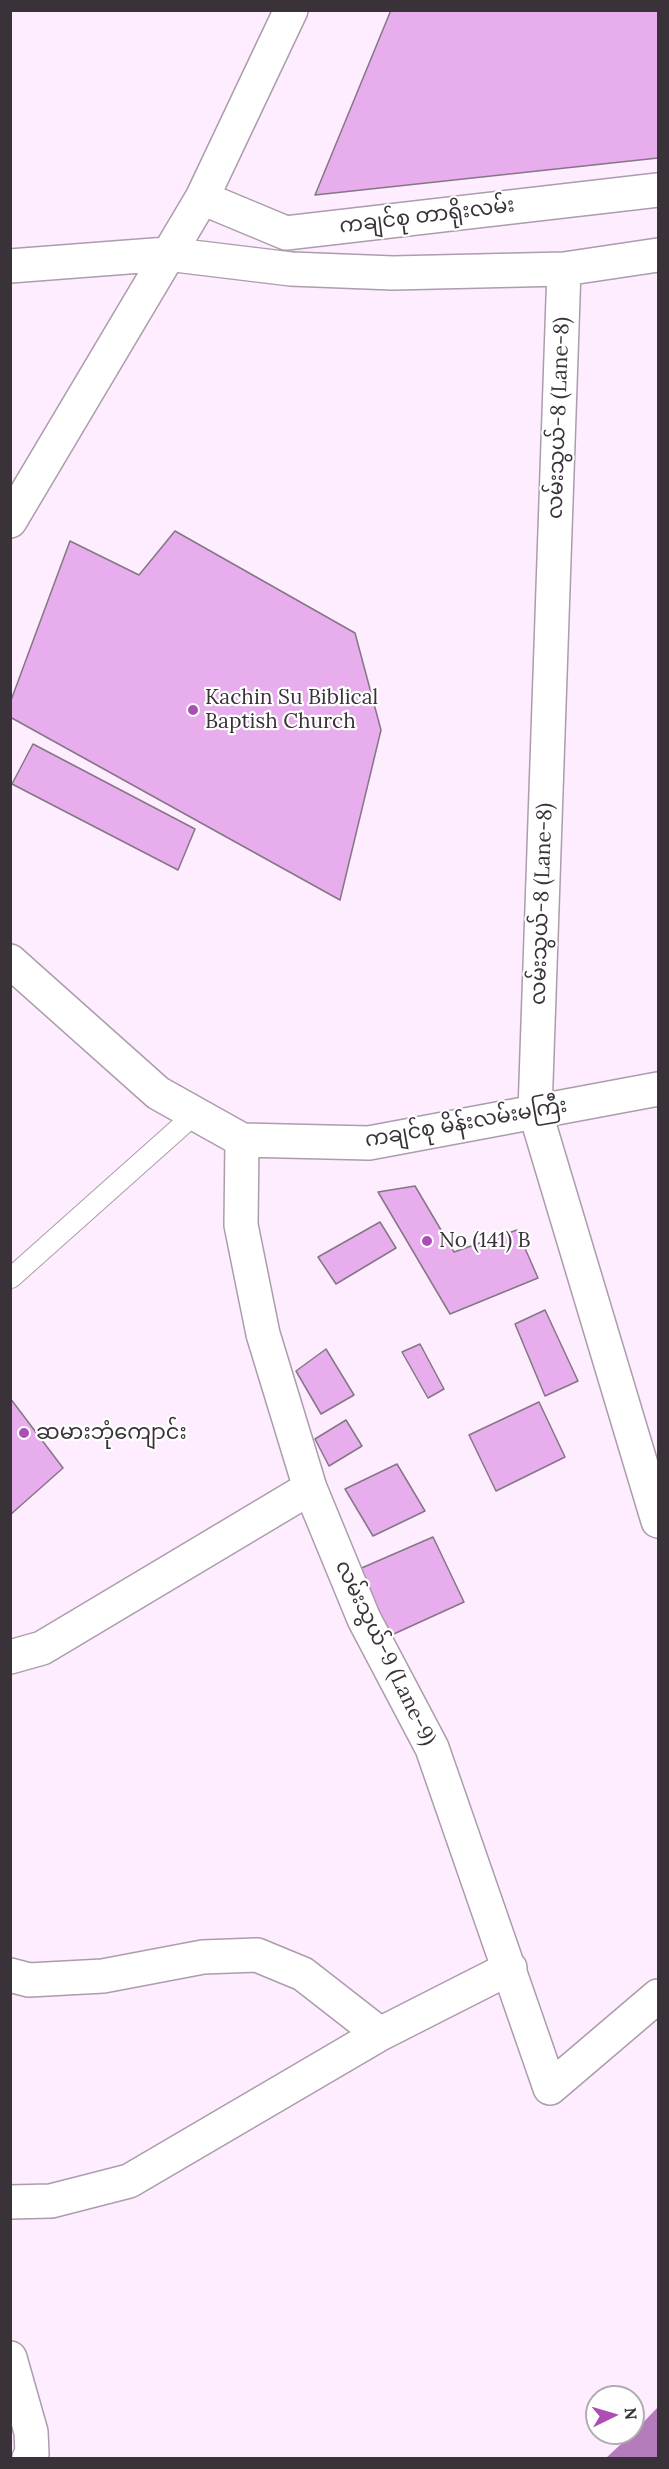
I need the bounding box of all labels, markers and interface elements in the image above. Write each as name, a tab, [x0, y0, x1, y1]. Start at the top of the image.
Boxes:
street label: ကချင်စု တာရိုးလမ်း	[338, 193, 516, 239]
street label: လမ်းသွယ်-8 (Lane-8)	[543, 317, 575, 519]
place label: Kachin Su Biblical Baptish Church	[205, 685, 378, 735]
marker: Kachin Su Biblical Baptish Church	[186, 703, 200, 717]
street label: လမ်းသွယ်-8 (Lane-8)	[526, 803, 558, 1005]
street label: ကချင်စု မိန်းလမ်းမကြီး	[363, 1093, 569, 1153]
place label: No (141) B	[439, 1228, 531, 1254]
marker: No (141) B	[420, 1234, 434, 1248]
place label: ဆမားဘုံကျောင်း	[36, 1420, 187, 1446]
marker: ဆမားဘုံကျောင်း	[17, 1426, 31, 1440]
street label: လမ်းသွယ်-9 (Lane-9)	[329, 1556, 441, 1750]
north arrow	[585, 2385, 645, 2445]
text: N	[620, 2407, 641, 2421]

